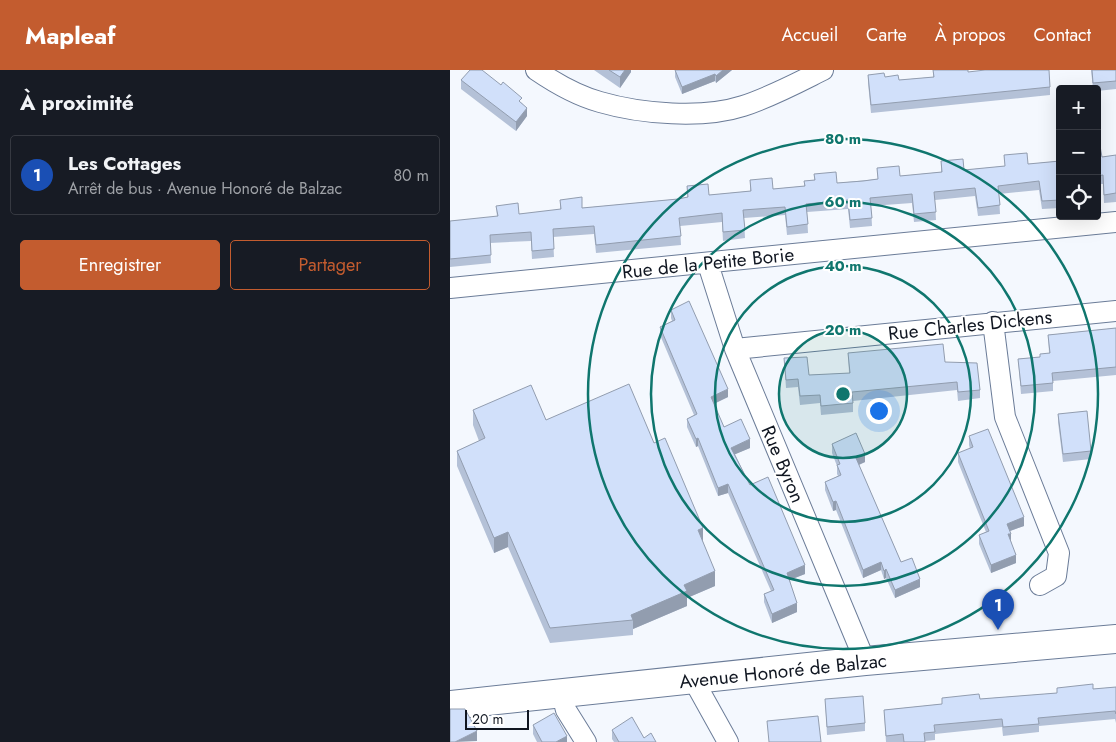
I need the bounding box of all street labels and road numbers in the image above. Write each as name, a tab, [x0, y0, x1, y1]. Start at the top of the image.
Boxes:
street label: Rue de la Petite Borie	[621, 241, 796, 285]
street label: Rue Charles Dickens	[887, 303, 1054, 347]
street label: Rue Byron	[755, 421, 811, 507]
street label: Avenue Honoré de Balzac	[678, 647, 888, 695]

